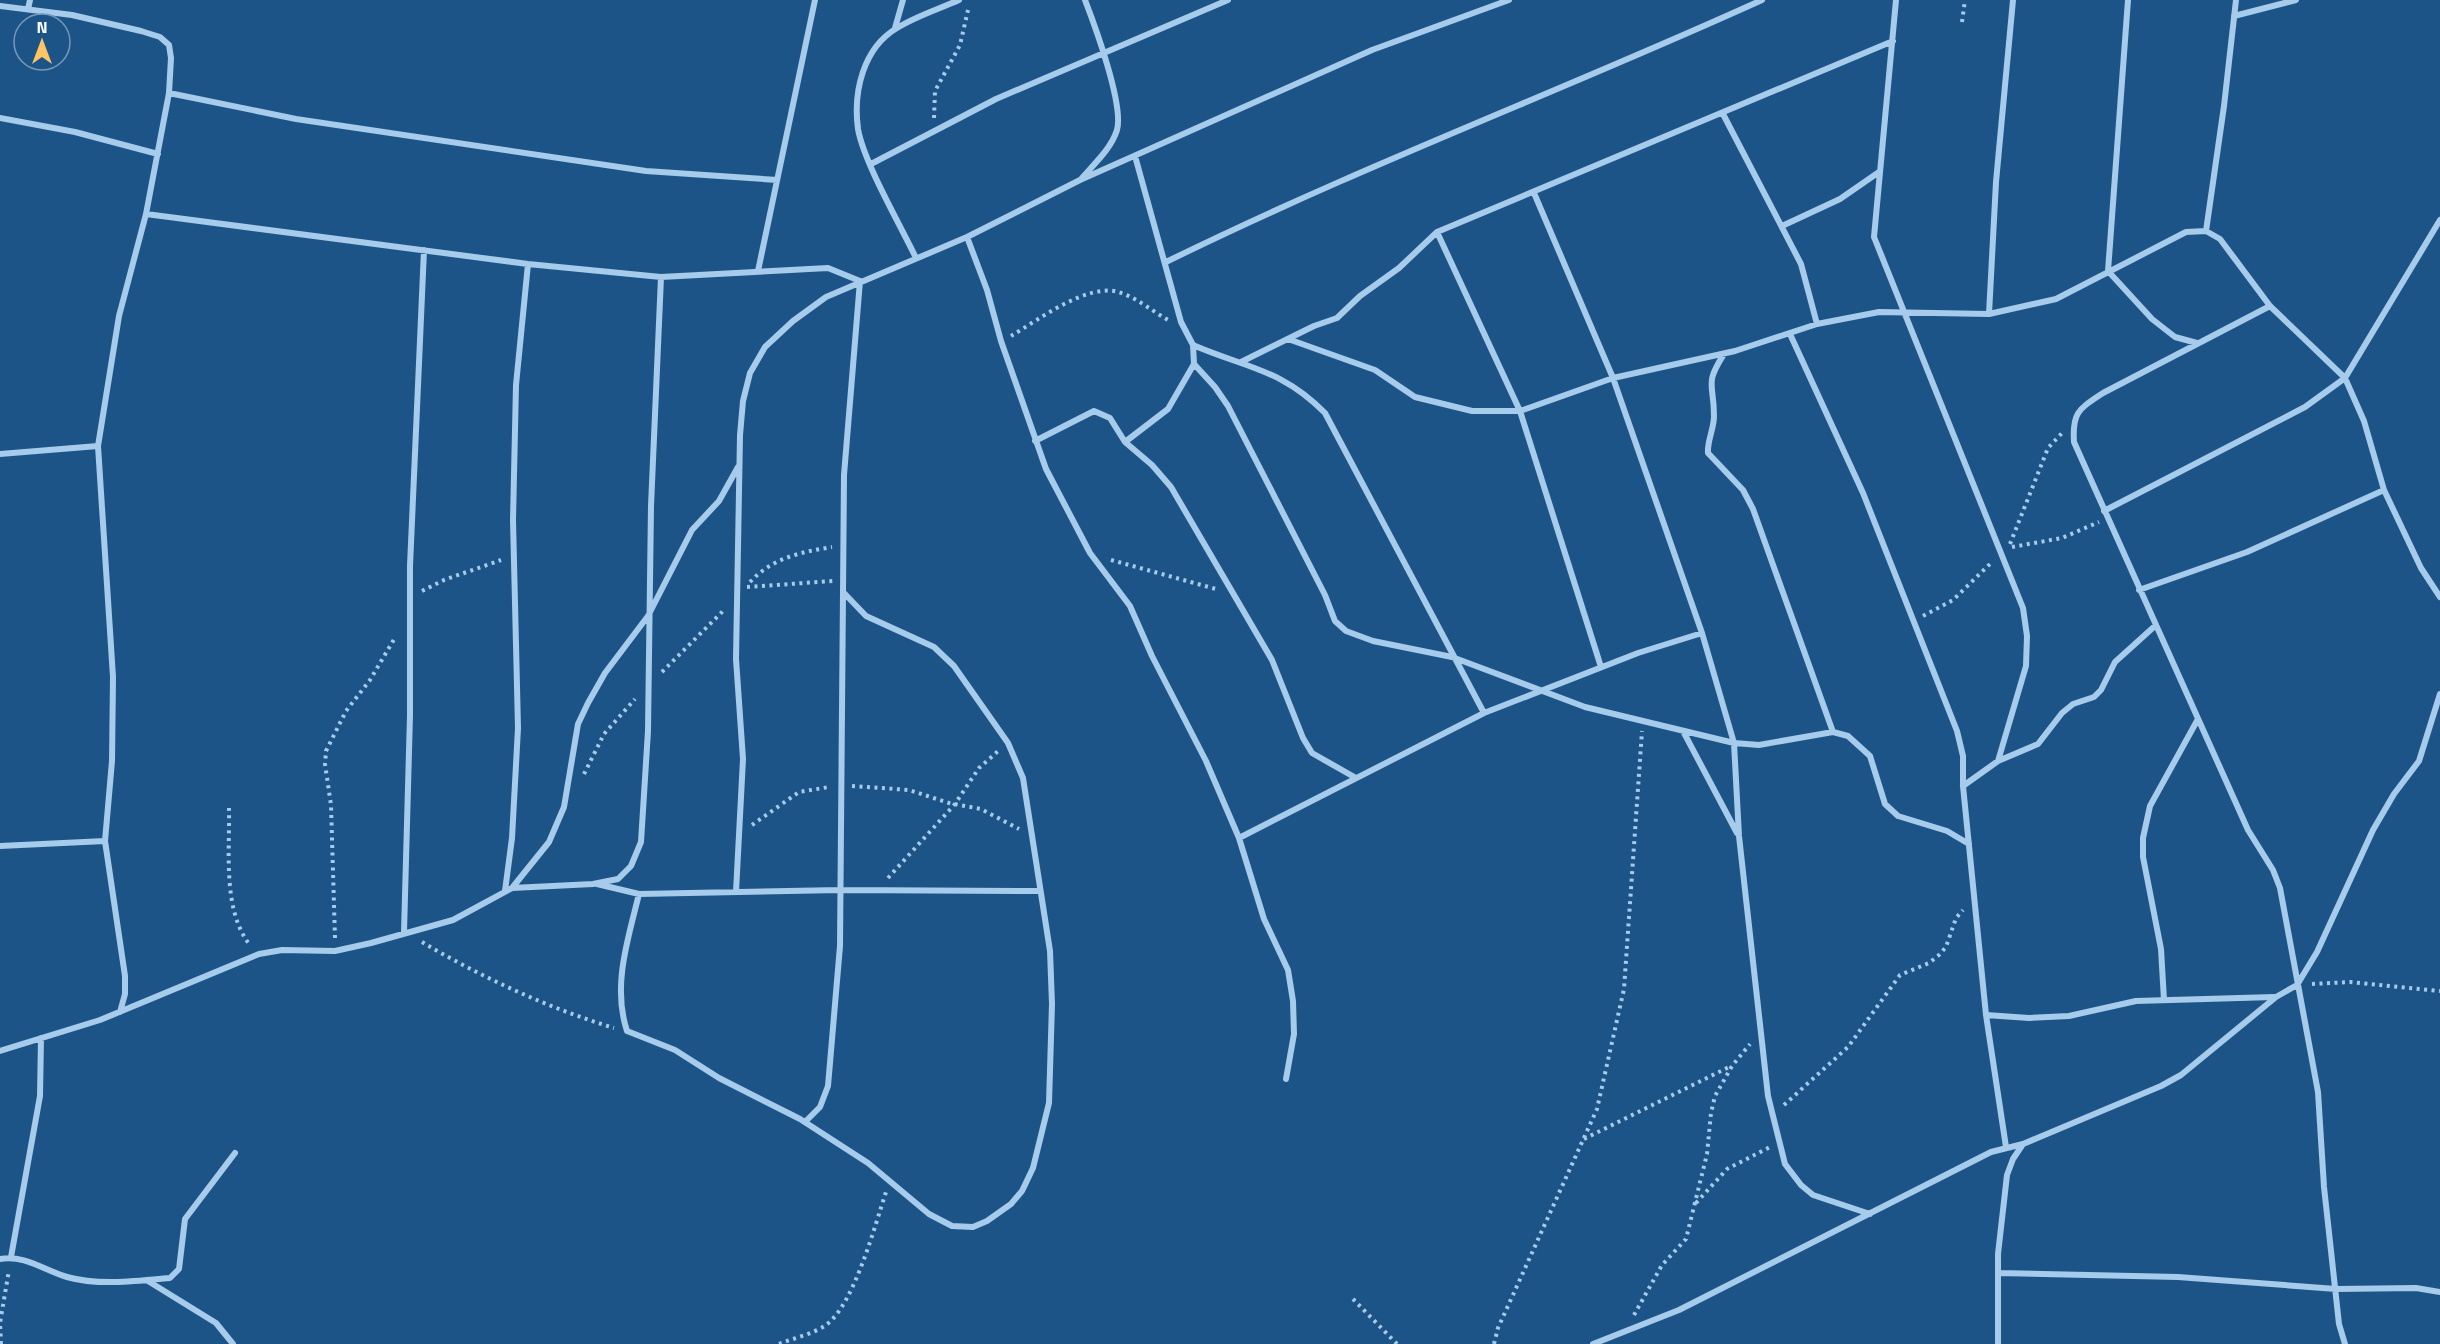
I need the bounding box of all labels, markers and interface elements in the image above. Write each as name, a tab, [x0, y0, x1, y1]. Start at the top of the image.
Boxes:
north arrow	[12, 12, 72, 72]
text: N	[36, 15, 48, 39]

